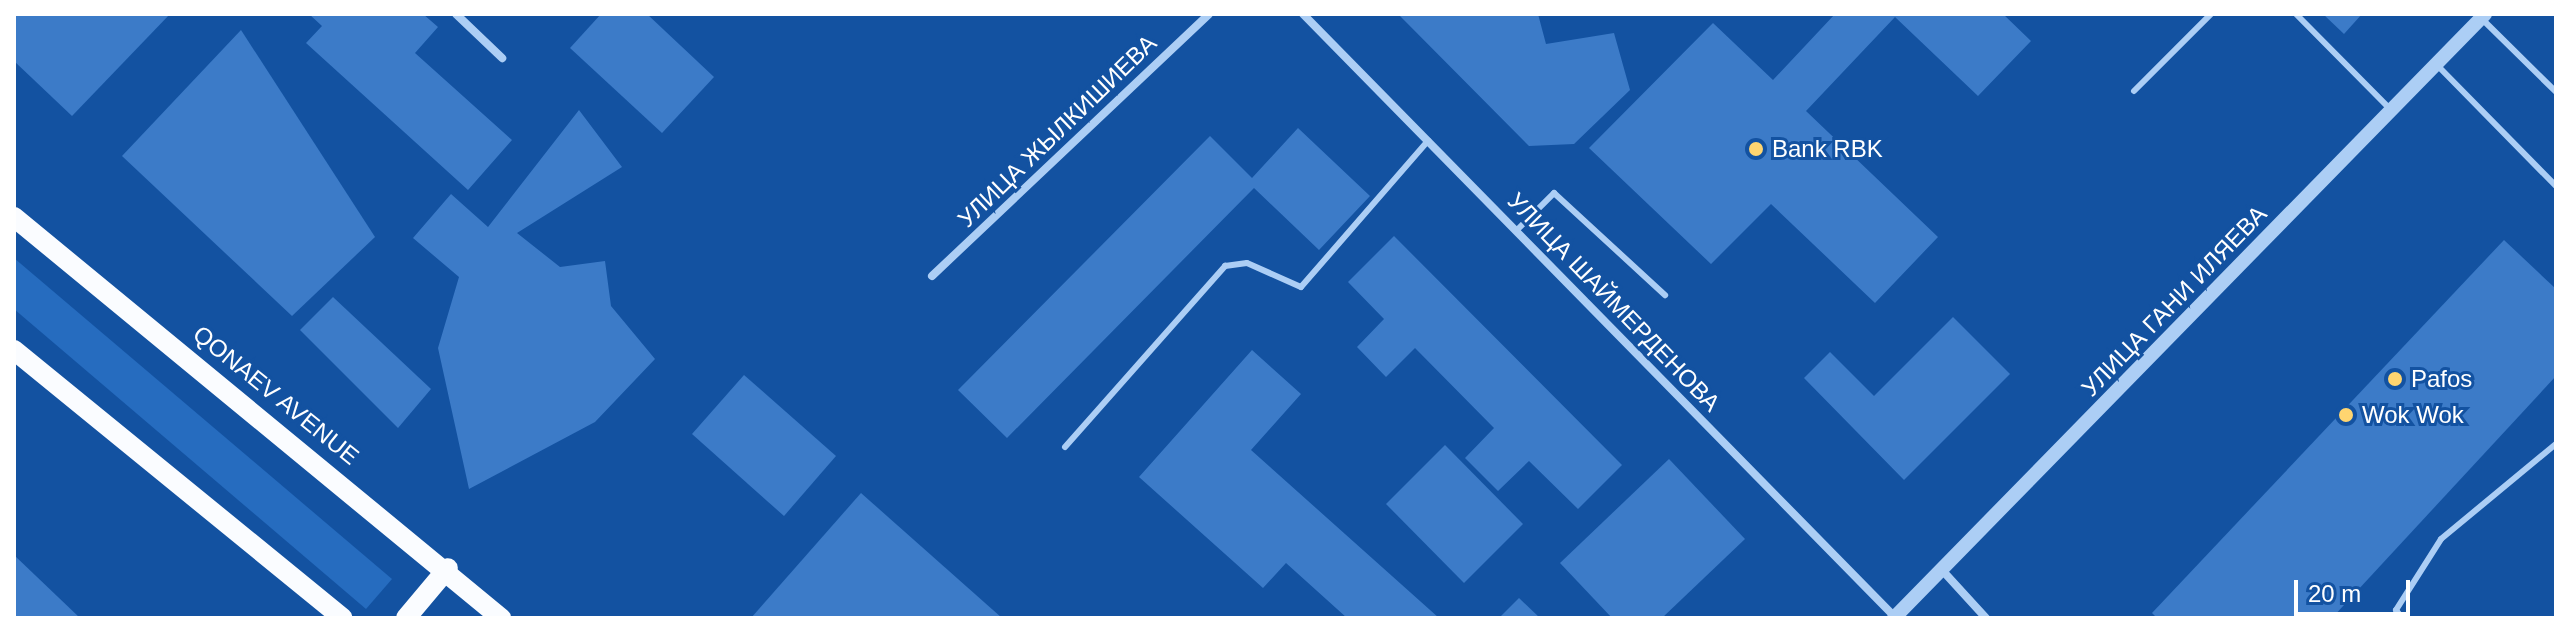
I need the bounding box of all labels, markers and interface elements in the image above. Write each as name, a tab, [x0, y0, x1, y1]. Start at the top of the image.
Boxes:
street label: УЛИЦА ЖЫЛКИШИЕВА	[952, 29, 1162, 233]
place label: Bank RBK	[1772, 135, 1883, 163]
marker: Bank RBK	[1747, 140, 1765, 158]
street label: УЛИЦА ШАЙМЕРДЕНОВА	[1502, 187, 1726, 417]
street label: УЛИЦА ГАНИ ИЛЯЕВА	[2075, 200, 2273, 402]
street label: QONAEV AVENUE	[187, 319, 365, 471]
place label: Pafos	[2411, 365, 2472, 393]
marker: Pafos	[2386, 370, 2404, 388]
place label: Wok Wok	[2362, 401, 2464, 429]
marker: Wok Wok	[2337, 406, 2355, 424]
scale bar	[2298, 564, 2414, 614]
text: 20 m	[2308, 580, 2361, 607]

